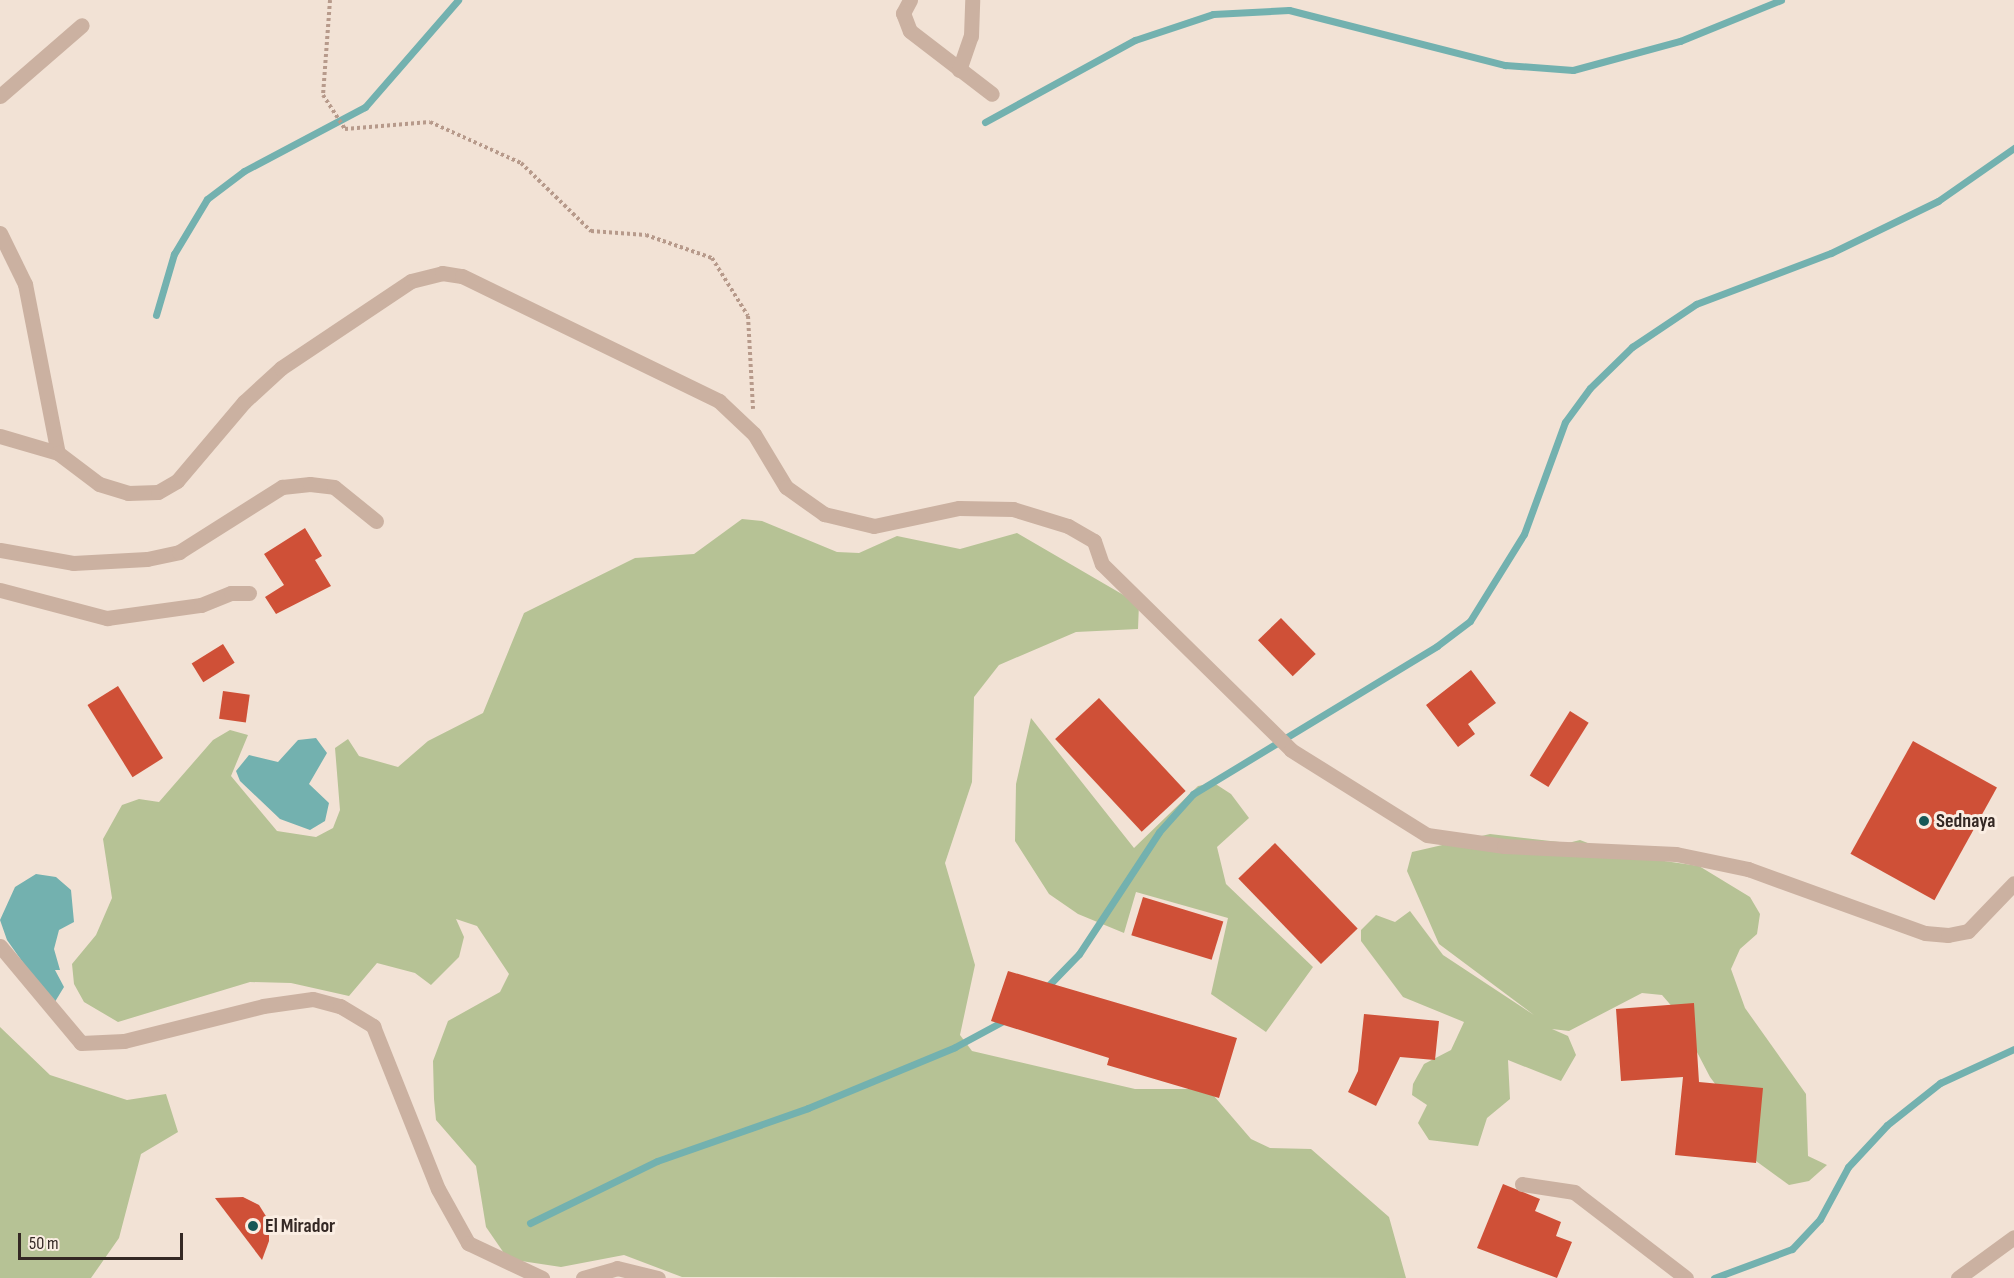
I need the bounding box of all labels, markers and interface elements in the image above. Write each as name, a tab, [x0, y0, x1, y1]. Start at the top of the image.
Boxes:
place label: Sednaya	[1936, 809, 1995, 833]
marker: Sednaya	[1917, 814, 1931, 828]
place label: El Mirador	[265, 1214, 335, 1238]
marker: El Mirador	[246, 1219, 260, 1233]
scale bar	[21, 1221, 186, 1259]
text: 50 m	[29, 1233, 59, 1254]

